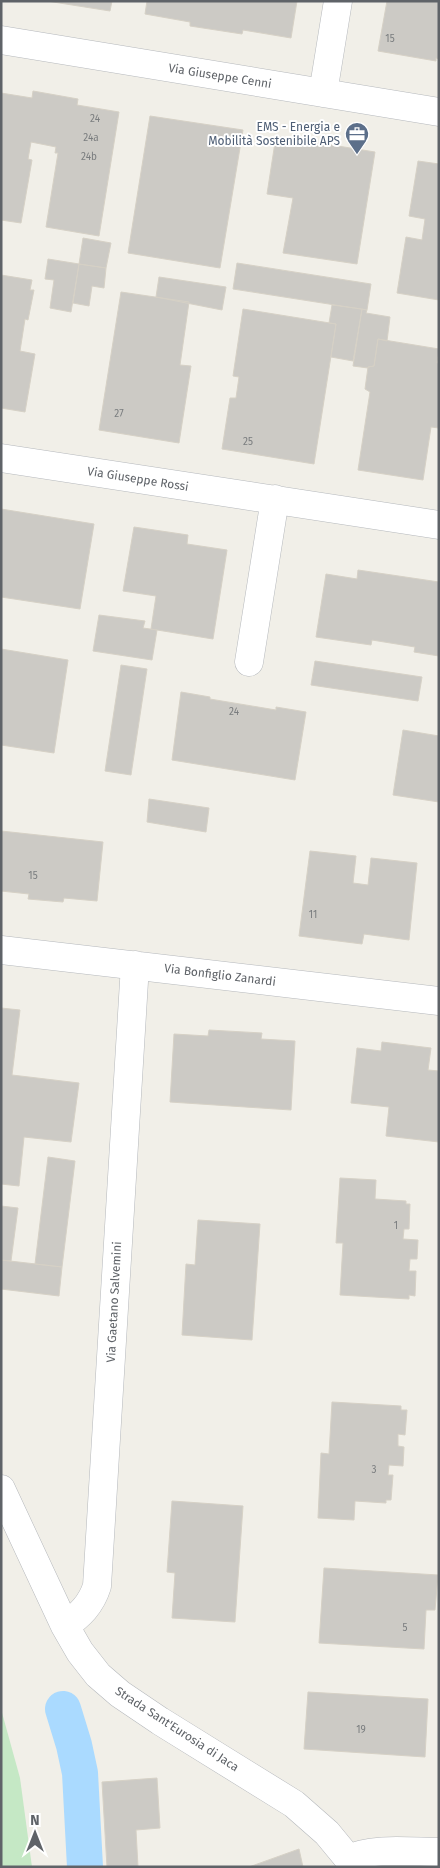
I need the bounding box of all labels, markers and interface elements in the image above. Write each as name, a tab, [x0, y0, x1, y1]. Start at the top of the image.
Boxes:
house number: 15	[385, 33, 395, 45]
street label: Via Giuseppe Cenni	[167, 61, 273, 91]
house number: 24	[90, 113, 101, 125]
place label: EMS - Energia e Mobilità Sostenibile APS	[208, 120, 340, 148]
office icon: EMS - Energia e Mobilità Sostenibile APS	[344, 121, 370, 155]
house number: 24a	[83, 132, 99, 144]
house number: 24b	[81, 151, 97, 163]
house number: 27	[114, 408, 124, 420]
house number: 25	[243, 436, 253, 448]
street label: Via Giuseppe Rossi	[86, 464, 190, 494]
house number: 24	[229, 706, 240, 718]
house number: 15	[28, 870, 38, 882]
house number: 11	[309, 909, 317, 921]
street label: Via Bonfiglio Zanardi	[163, 961, 277, 989]
house number: 1	[394, 1220, 398, 1232]
street label: Via Gaetano Salvemini	[104, 1241, 124, 1363]
house number: 3	[372, 1464, 377, 1476]
house number: 5	[402, 1622, 408, 1634]
street label: Strada Sant'Eurosia di Jaca	[113, 1684, 241, 1774]
house number: 19	[356, 1724, 366, 1736]
north arrow	[10, 1808, 60, 1858]
text: N	[30, 1812, 40, 1829]

